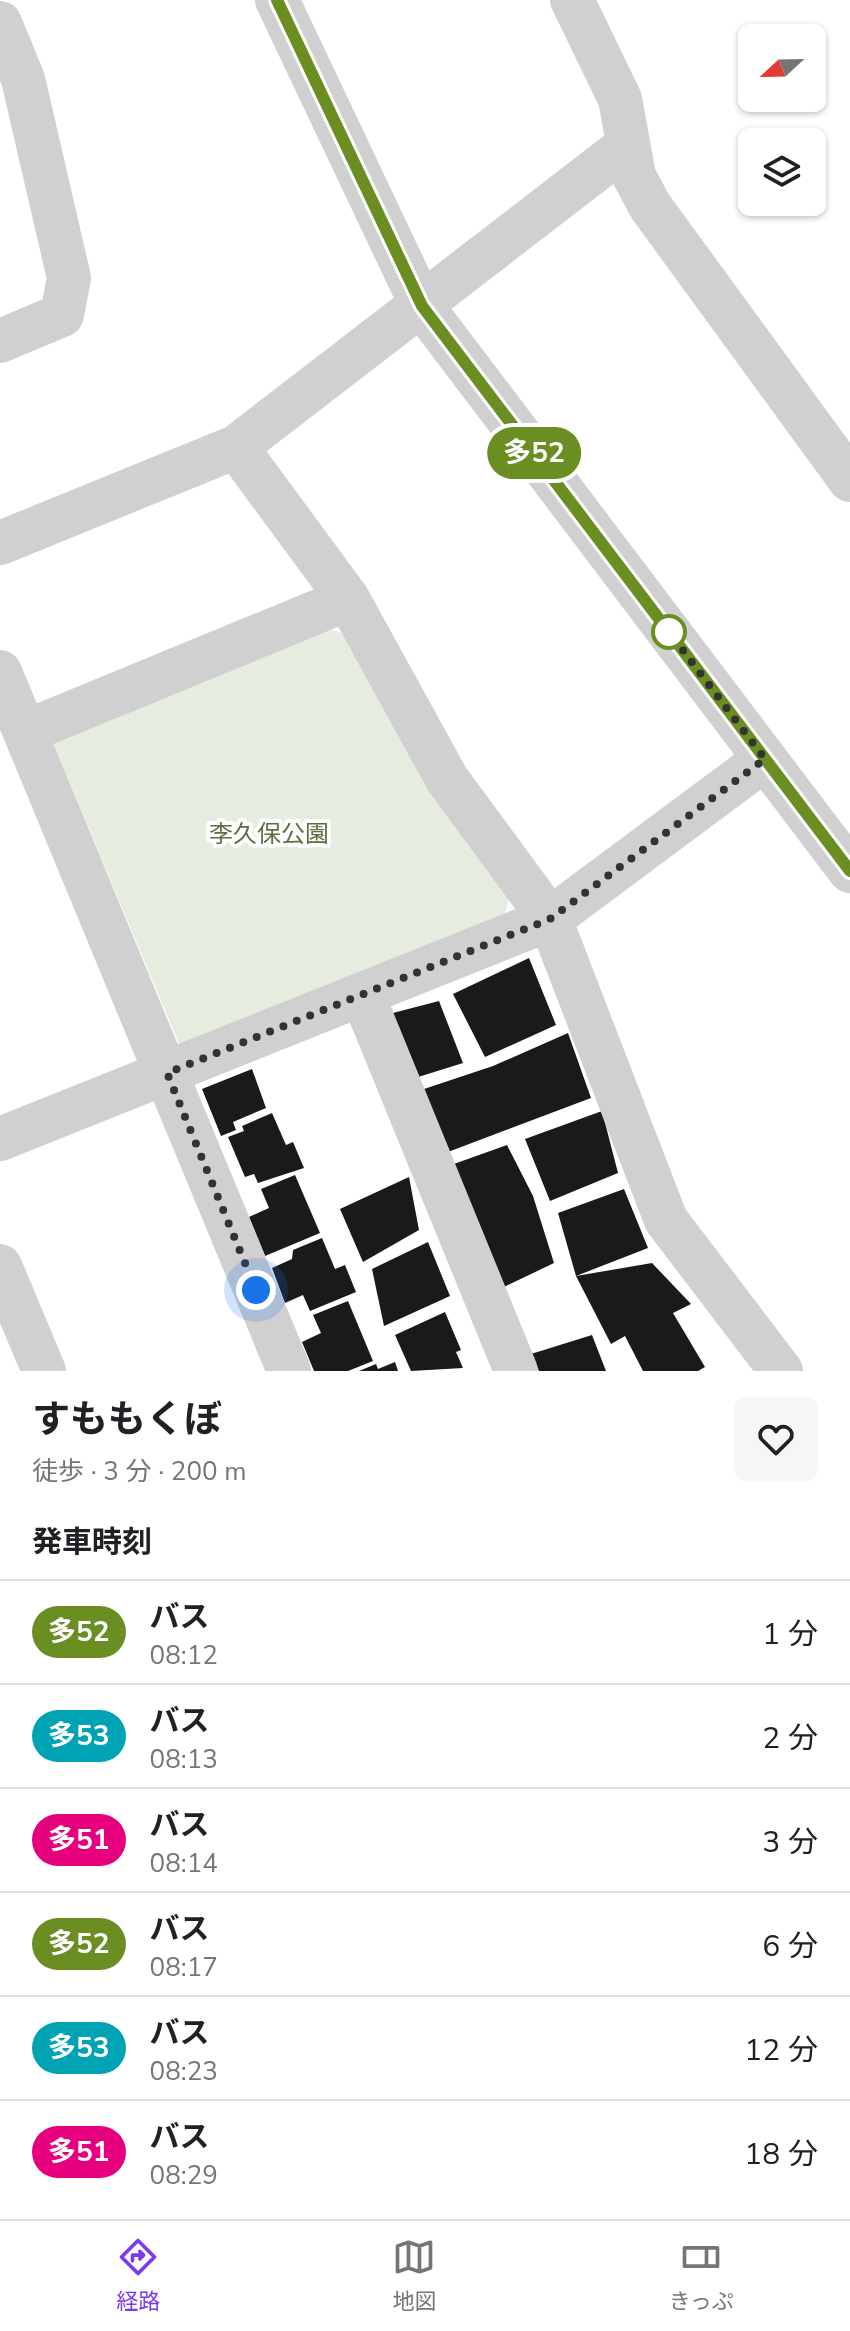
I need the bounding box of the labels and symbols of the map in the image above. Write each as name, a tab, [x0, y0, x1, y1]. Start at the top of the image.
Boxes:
north arrow	[738, 24, 826, 112]
line badge: 多52	[488, 427, 580, 479]
unlabelled marker	[652, 615, 686, 649]
park label: 李久保公園	[209, 818, 329, 850]
your location	[236, 1270, 276, 1310]

